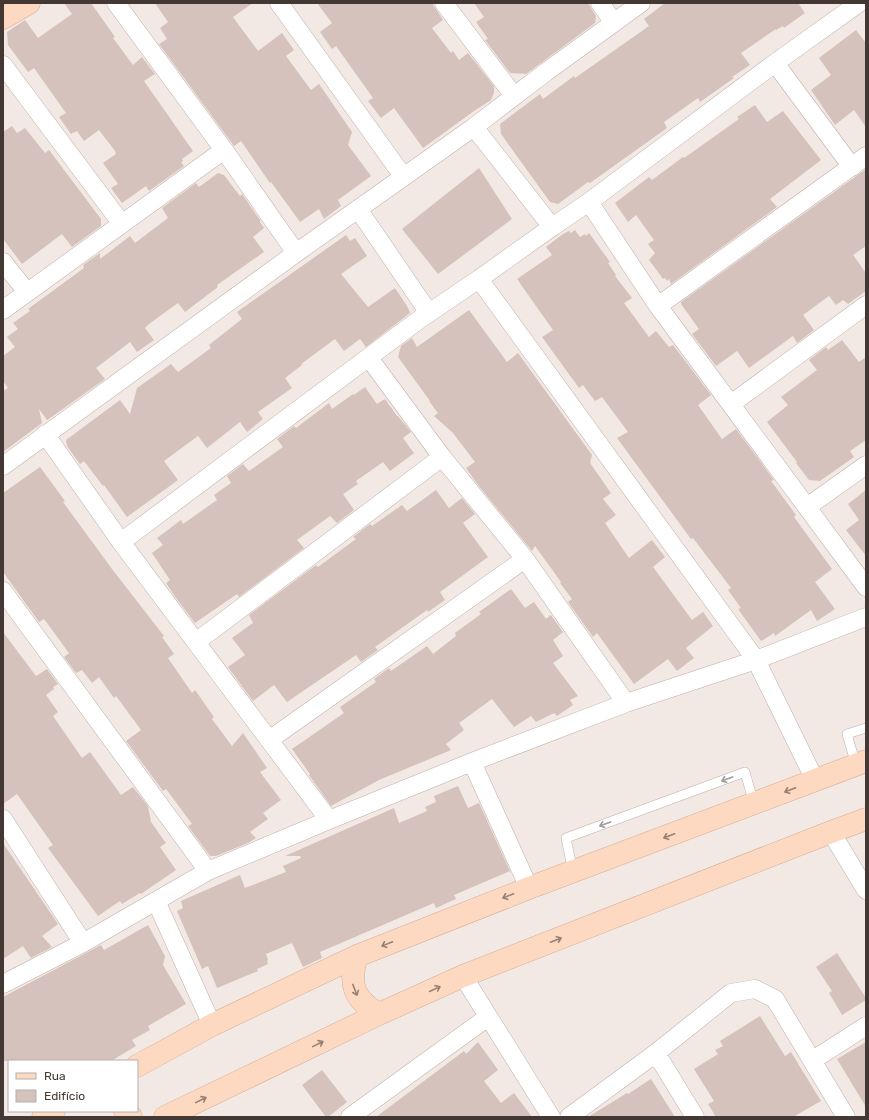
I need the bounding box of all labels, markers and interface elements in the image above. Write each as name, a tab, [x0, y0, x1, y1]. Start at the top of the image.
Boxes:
one-way arrow	[721, 775, 733, 783]
one-way arrow	[785, 786, 797, 794]
one-way arrow	[599, 820, 611, 828]
one-way arrow	[663, 832, 675, 840]
one-way arrow	[502, 893, 514, 901]
one-way arrow	[549, 935, 561, 943]
one-way arrow	[381, 941, 393, 949]
one-way arrow	[352, 984, 360, 996]
one-way arrow	[429, 984, 441, 992]
one-way arrow	[311, 1040, 323, 1047]
legend	[8, 1060, 138, 1112]
text: Rua	[44, 1069, 66, 1083]
text: Edifício	[44, 1089, 85, 1103]
one-way arrow	[194, 1096, 206, 1103]

